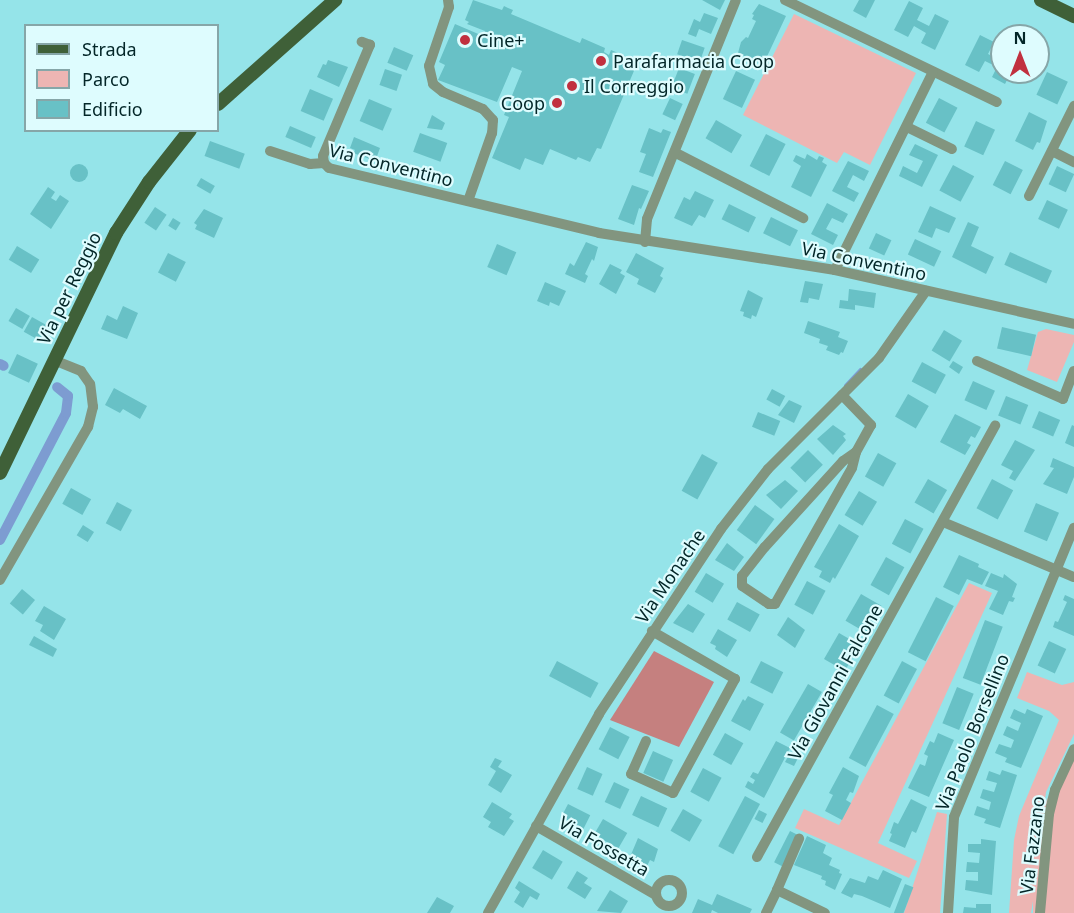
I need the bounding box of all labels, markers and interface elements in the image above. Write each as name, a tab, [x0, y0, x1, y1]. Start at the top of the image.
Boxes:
legend	[24, 24, 219, 132]
north arrow	[990, 24, 1050, 84]
text: N	[1013, 27, 1027, 49]
place label: Cine+	[477, 29, 525, 51]
marker: Cine+	[458, 33, 472, 47]
text: Strada	[82, 37, 137, 61]
place label: Parafarmacia Coop	[613, 50, 774, 72]
marker: Parafarmacia Coop	[594, 54, 608, 68]
text: Parco	[82, 67, 130, 91]
place label: Il Correggio	[584, 75, 684, 97]
marker: Il Correggio	[565, 79, 579, 93]
place label: Coop	[501, 92, 545, 114]
marker: Coop	[550, 96, 564, 110]
text: Edificio	[82, 97, 143, 121]
street label: Via Conventino	[327, 139, 455, 191]
street label: Via per Reggio	[32, 228, 106, 348]
street label: Via Conventino	[800, 237, 928, 285]
street label: Via Monache	[631, 525, 709, 627]
street label: Via Giovanni Falcone	[783, 601, 887, 763]
street label: Via Paolo Borsellino	[931, 651, 1013, 813]
street label: Via Fazzano	[1015, 795, 1049, 895]
street label: Via Fossetta	[555, 811, 653, 881]

